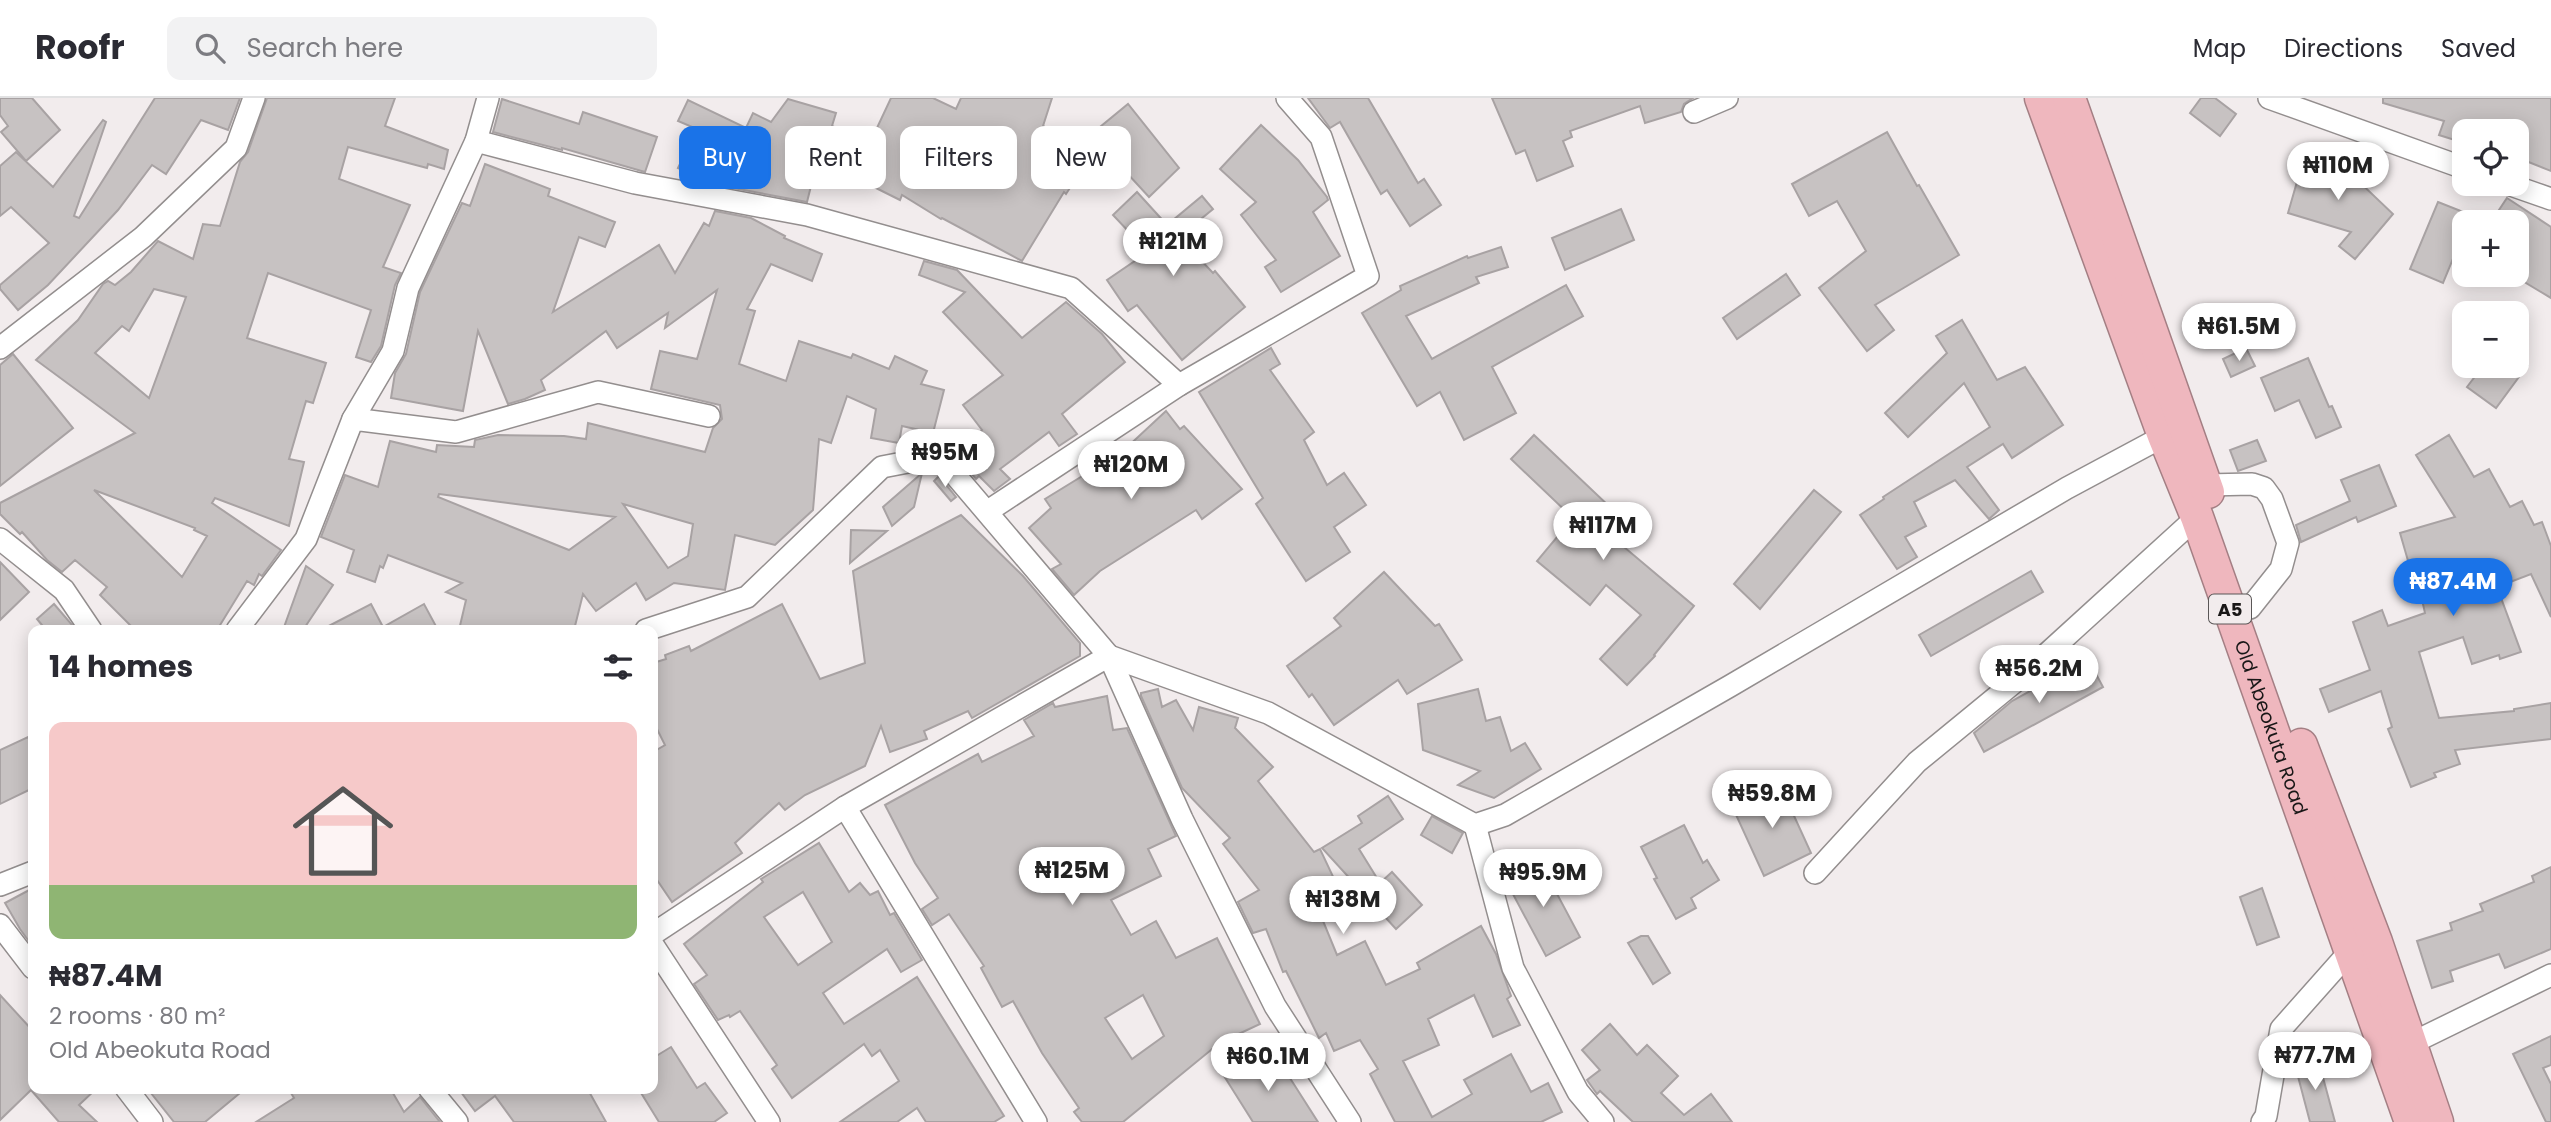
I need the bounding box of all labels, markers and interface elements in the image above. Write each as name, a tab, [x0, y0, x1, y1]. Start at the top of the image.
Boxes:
search box	[167, 17, 657, 80]
text: Roofr	[35, 24, 125, 71]
icon: search	[191, 29, 229, 67]
text: Search here	[247, 30, 403, 66]
text: Map	[2193, 32, 2246, 65]
text: Directions	[2284, 32, 2403, 65]
text: Saved	[2441, 32, 2516, 65]
map controls	[2452, 119, 2529, 378]
button: locate	[2452, 119, 2529, 196]
chip: Buy	[679, 126, 771, 189]
chip: Rent	[785, 126, 886, 189]
chip: Filters	[900, 126, 1017, 189]
chip: New	[1031, 126, 1131, 189]
pin: ₦110M	[2289, 142, 2387, 202]
text: ₦110M	[2303, 149, 2373, 181]
button: +	[2452, 210, 2529, 287]
pin: ₦121M	[1124, 218, 1222, 278]
text: ₦121M	[1139, 225, 1207, 257]
button: −	[2452, 301, 2529, 378]
pin: ₦61.5M	[2182, 303, 2296, 363]
text: ₦61.5M	[2198, 310, 2280, 342]
pin: ₦95M	[904, 430, 986, 489]
text: ₦95M	[912, 436, 978, 468]
pin: ₦120M	[1082, 442, 1180, 501]
text: ₦120M	[1094, 448, 1168, 480]
pin: ₦117M	[1554, 503, 1652, 562]
text: ₦117M	[1569, 509, 1637, 541]
pin: ₦87.4M	[2396, 559, 2510, 618]
text: ₦87.4M	[2410, 565, 2497, 597]
road number: A5	[2209, 594, 2251, 624]
street label: Old Abeokuta Road	[2228, 636, 2315, 818]
text: 14 homes	[49, 645, 193, 688]
pin: ₦56.2M	[1982, 646, 2096, 705]
icon: filters	[599, 648, 637, 686]
text: ₦56.2M	[1996, 652, 2082, 684]
icon: home	[280, 768, 406, 894]
pin: ₦59.8M	[1715, 770, 1829, 830]
text: ₦59.8M	[1728, 777, 1816, 809]
pin: ₦125M	[1023, 848, 1121, 907]
pin: ₦95.9M	[1486, 850, 1600, 909]
text: ₦125M	[1035, 854, 1109, 886]
text: ₦95.9M	[1499, 856, 1587, 888]
pin: ₦138M	[1294, 876, 1392, 936]
text: ₦138M	[1305, 883, 1381, 915]
text: ₦87.4M	[49, 954, 162, 997]
text: 2 rooms · 80 m²	[49, 1000, 226, 1032]
pin: ₦77.7M	[2258, 1032, 2372, 1092]
text: Old Abeokuta Road	[49, 1034, 271, 1066]
pin: ₦60.1M	[1211, 1034, 1325, 1093]
text: ₦77.7M	[2274, 1039, 2356, 1071]
text: ₦60.1M	[1227, 1040, 1309, 1072]

